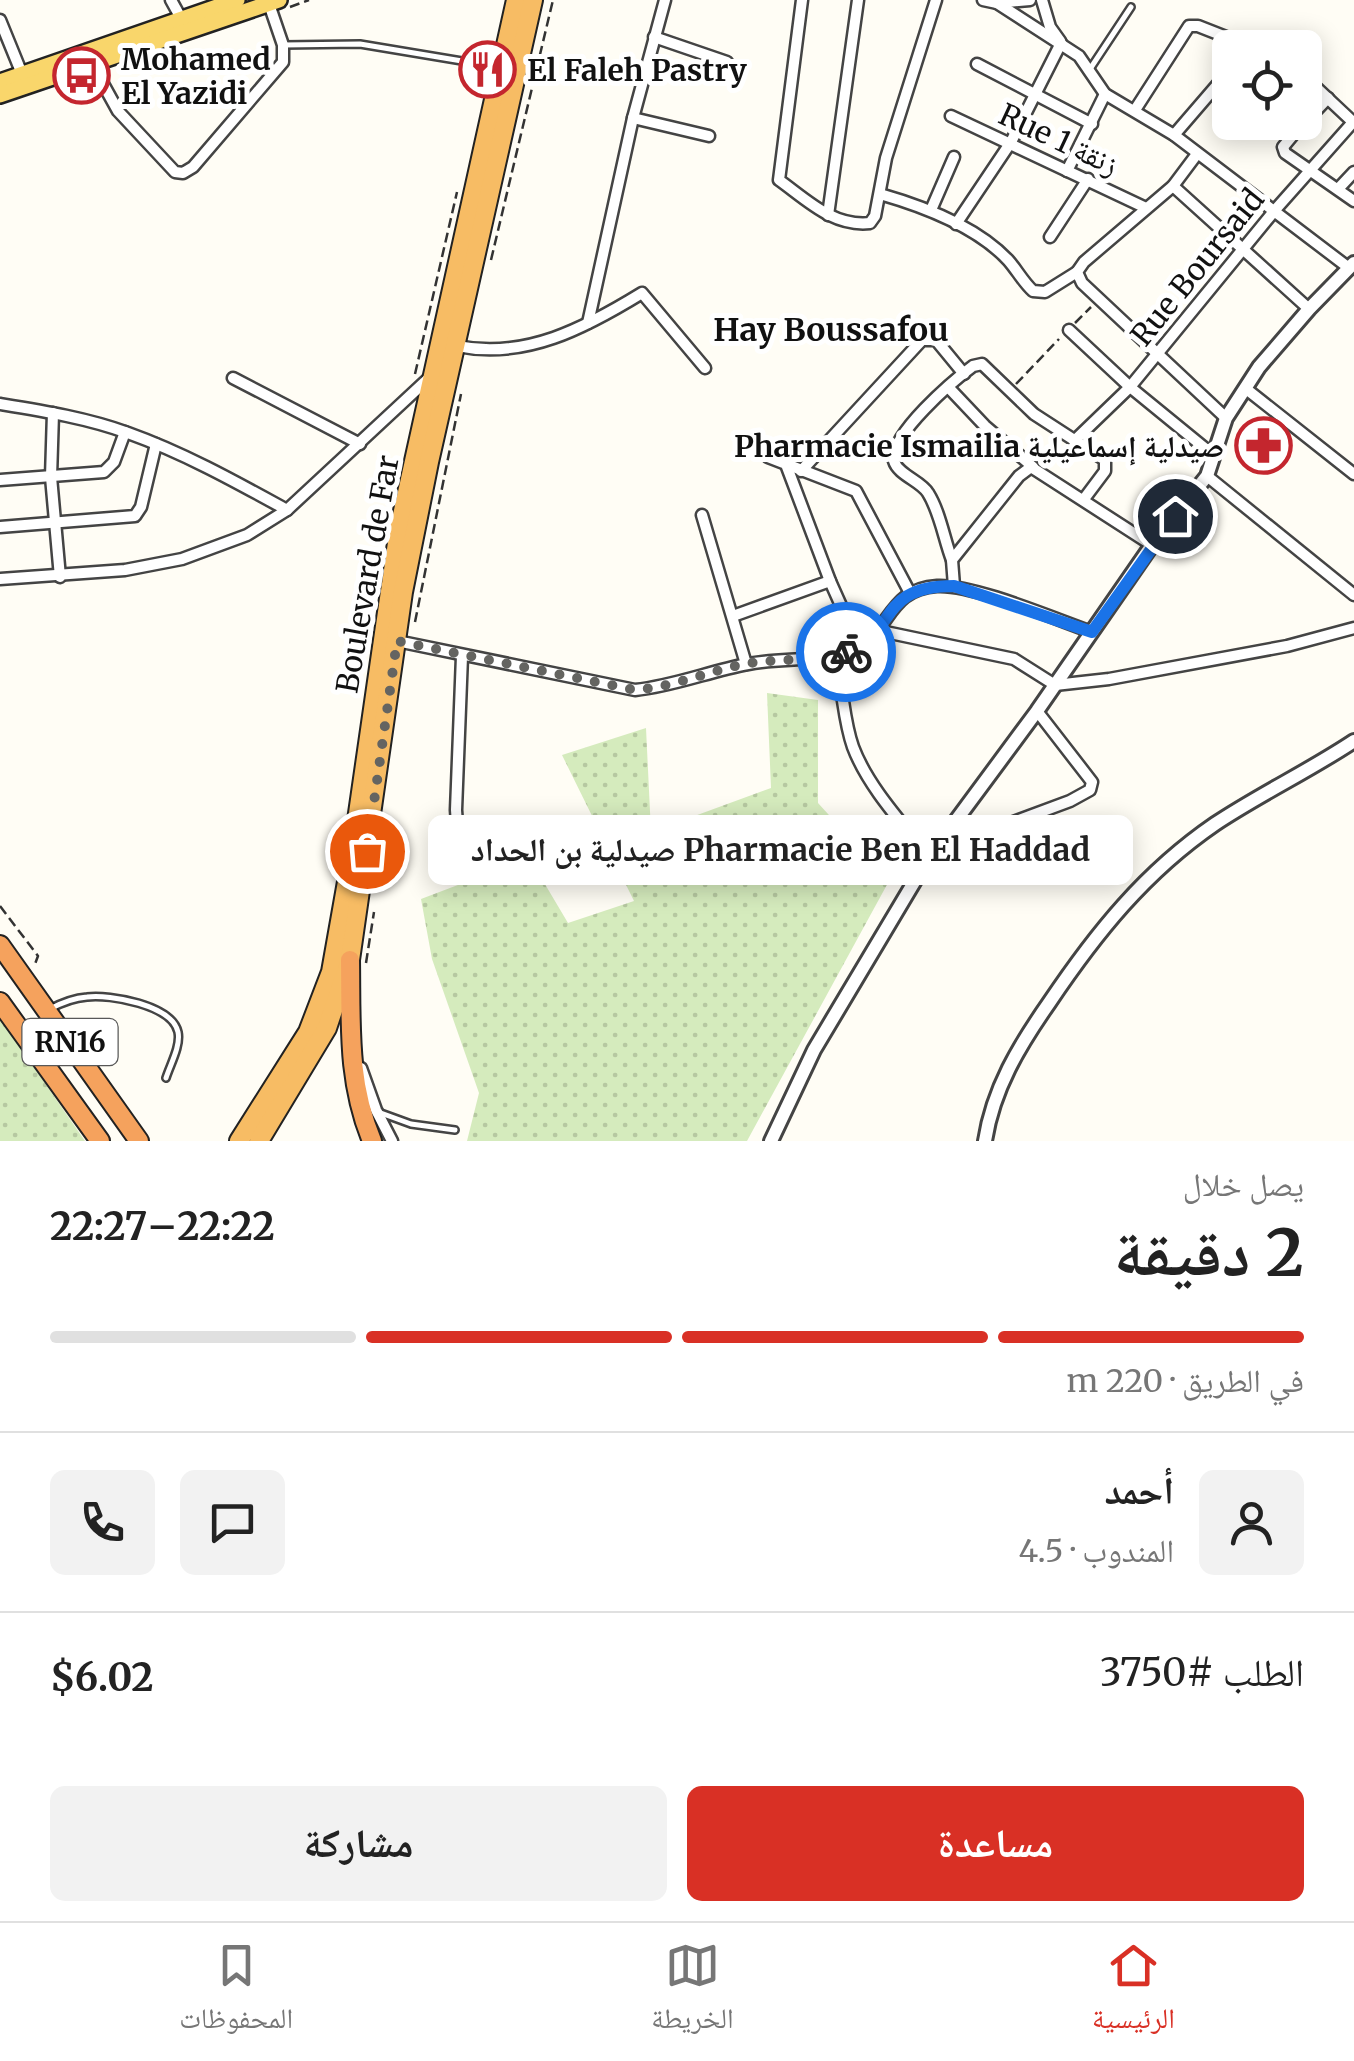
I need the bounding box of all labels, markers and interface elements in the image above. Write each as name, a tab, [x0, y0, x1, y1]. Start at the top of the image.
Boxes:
map controls	[1212, 30, 1322, 140]
button: locate	[1212, 30, 1322, 140]
place label: Mohamed El Yazidi	[121, 40, 271, 112]
restaurant icon: El Faleh Pastry	[458, 40, 518, 100]
bus stop icon: Mohamed El Yazidi	[52, 46, 112, 106]
place label: El Faleh Pastry	[527, 51, 747, 89]
street label: Rue 1 زنقة	[993, 95, 1125, 183]
street label: Rue Boursaid	[1122, 181, 1272, 353]
district label: Hay Boussafou	[713, 310, 949, 350]
pharmacy icon: Pharmacie Ismailia صيدلية إسماعيلية	[1233, 416, 1293, 476]
place label: Pharmacie Ismailia صيدلية إسماعيلية	[734, 427, 1224, 466]
street label: Boulevard de Far	[327, 452, 407, 696]
pin	[1133, 474, 1218, 559]
icon: home	[1148, 489, 1203, 544]
courier	[796, 602, 896, 702]
icon: bike	[819, 625, 874, 680]
pin	[325, 809, 410, 894]
callout: Pharmacie Ben El Haddad صيدلية بن الحداد	[427, 816, 1132, 886]
icon: bag	[340, 824, 395, 879]
text: Pharmacie Ben El Haddad صيدلية بن الحداد	[471, 830, 1090, 870]
road number: RN16	[22, 1019, 118, 1065]
text: يصل خلال	[1183, 1165, 1304, 1205]
text: 22:22–22:27	[50, 1203, 275, 1250]
text: 2 دقيقة	[1114, 1212, 1304, 1294]
text: في الطريق · 220 m	[1066, 1361, 1304, 1401]
text: أحمد	[1104, 1467, 1174, 1514]
button: phone	[50, 1470, 155, 1575]
button: chat	[180, 1470, 285, 1575]
button: person	[1199, 1470, 1304, 1575]
text: المندوب · 4.5	[1019, 1531, 1174, 1571]
text: الطلب #3750	[1100, 1649, 1304, 1696]
text: $6.02	[50, 1654, 154, 1701]
button: مشاركة	[50, 1786, 667, 1901]
button: مساعدة	[687, 1786, 1304, 1901]
tab: المحفوظات	[179, 1938, 293, 2046]
tab: الخريطة	[651, 1938, 734, 2046]
tab: الرئيسية	[1092, 1938, 1175, 2046]

